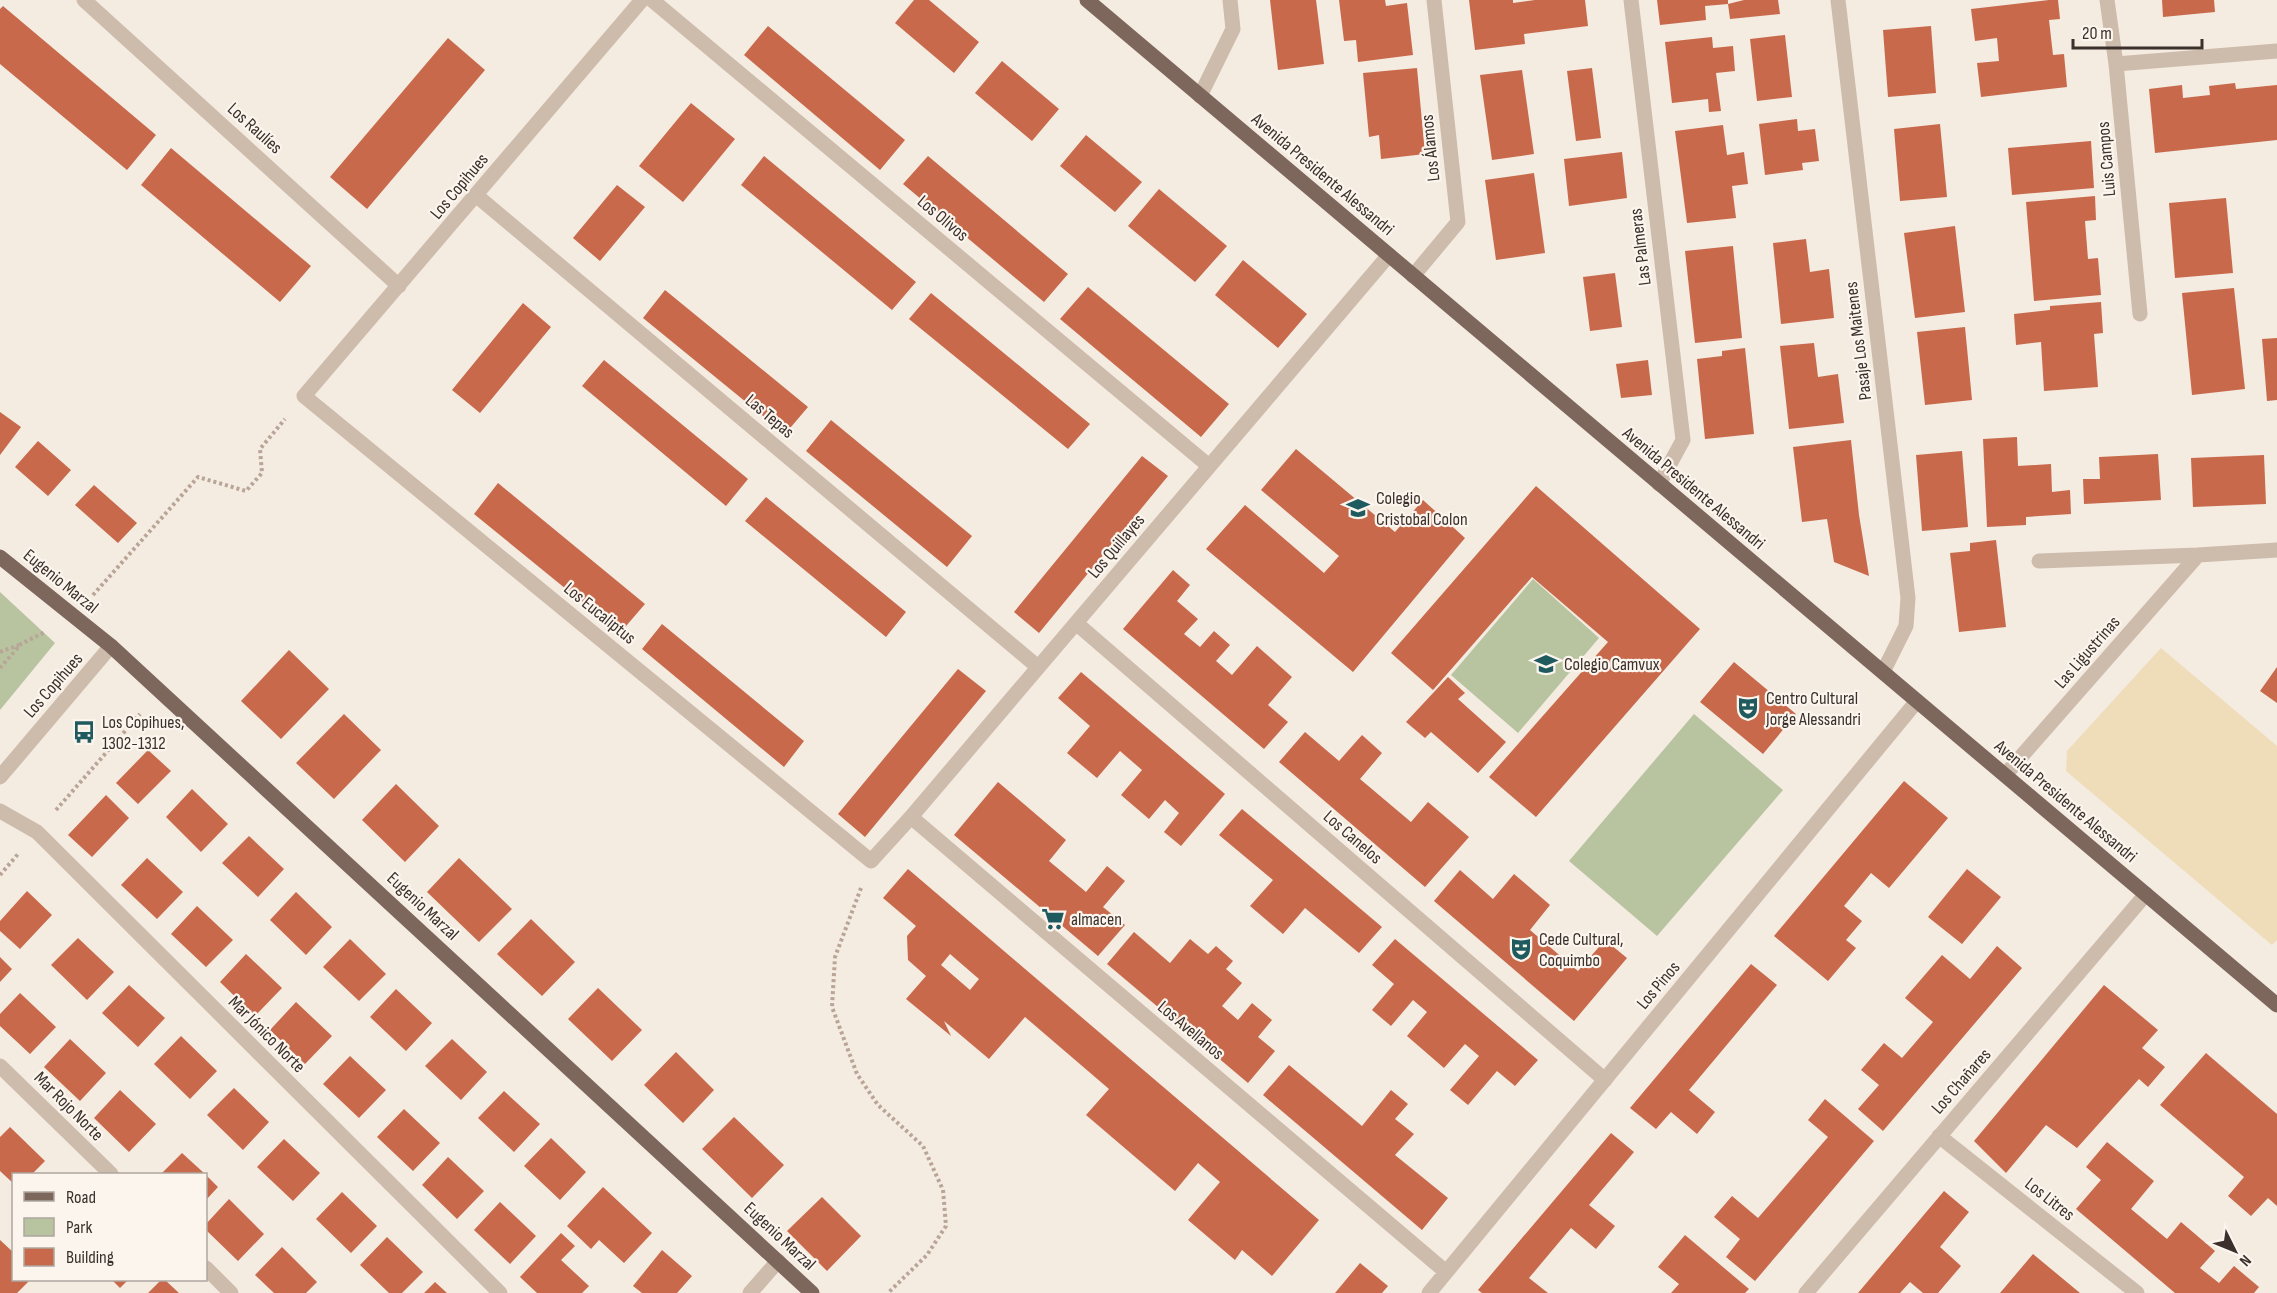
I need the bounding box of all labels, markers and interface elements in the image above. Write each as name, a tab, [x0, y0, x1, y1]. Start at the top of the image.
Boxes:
scale bar	[2073, 12, 2202, 50]
text: 20 m	[2082, 23, 2112, 44]
street label: Los Raulíes	[223, 98, 286, 158]
street label: Avenida Presidente Alessandri	[1247, 108, 1398, 240]
street label: Los Álamos	[1417, 114, 1444, 182]
street label: Luis Campos	[2093, 121, 2120, 197]
street label: Los Copihues	[426, 149, 493, 223]
street label: Los Olivos	[913, 191, 972, 246]
street label: Las Palmeras	[1625, 207, 1656, 287]
street label: Pasaje Los Maitenes	[1841, 281, 1876, 401]
street label: Las Tepas	[741, 390, 798, 443]
street label: Avenida Presidente Alessandri	[1618, 422, 1769, 554]
place label: Colegio Cristobal Colon	[1376, 488, 1468, 530]
school or university icon: Colegio Cristobal Colon	[1345, 495, 1371, 521]
street label: Los Quillayes	[1084, 510, 1149, 583]
street label: Eugenio Marzal	[19, 545, 102, 618]
street label: Los Eucaliptus	[560, 578, 640, 649]
street label: Las Ligustrinas	[2050, 612, 2125, 693]
street label: Los Copihues	[20, 649, 87, 722]
school or university icon: Colegio Camvux	[1533, 651, 1559, 677]
place label: Colegio Camvux	[1564, 654, 1660, 675]
place label: Centro Cultural Jorge Alessandri	[1765, 688, 1861, 730]
theatre icon: Centro Cultural Jorge Alessandri	[1735, 695, 1761, 721]
place label: Los Copihues, 1302-1312	[102, 712, 184, 754]
bus stop icon: Los Copihues, 1302-1312	[71, 719, 97, 745]
street label: Avenida Presidente Alessandri	[1990, 735, 2141, 867]
street label: Los Canelos	[1319, 806, 1386, 869]
street label: Eugenio Marzal	[383, 868, 463, 945]
supermarket icon: almacen	[1040, 906, 1066, 932]
place label: almacen	[1071, 909, 1122, 930]
place label: Cede Cultural, Coquimbo	[1539, 929, 1624, 971]
theatre icon: Cede Cultural, Coquimbo	[1508, 936, 1534, 962]
street label: Los Pinos	[1632, 957, 1684, 1013]
street label: Mar Jónico Norte	[224, 992, 309, 1077]
street label: Los Avellanos	[1153, 997, 1228, 1064]
street label: Los Chañares	[1927, 1044, 1995, 1118]
street label: Mar Rojo Norte	[30, 1067, 108, 1145]
legend	[12, 1173, 207, 1281]
street label: Los Litres	[2021, 1173, 2079, 1225]
text: Road	[66, 1187, 96, 1208]
street label: Eugenio Marzal	[740, 1198, 820, 1275]
text: Park	[66, 1217, 92, 1238]
north arrow	[2205, 1221, 2265, 1281]
text: Building	[66, 1247, 114, 1268]
text: N	[2235, 1251, 2255, 1270]

